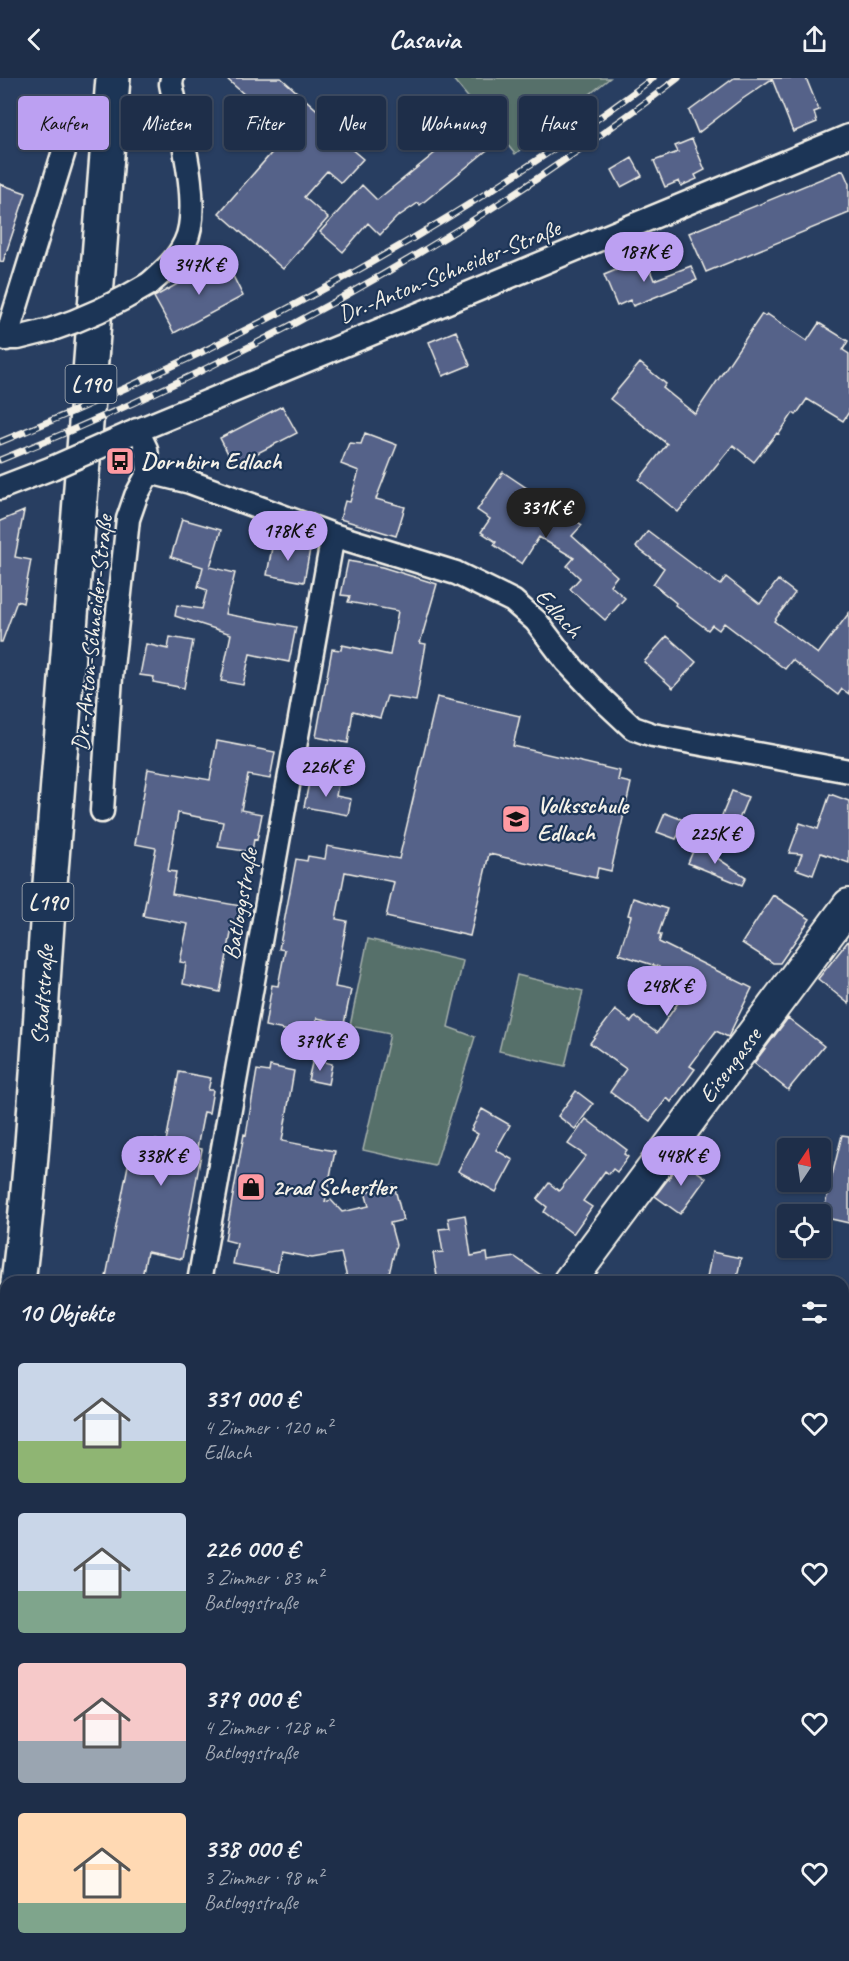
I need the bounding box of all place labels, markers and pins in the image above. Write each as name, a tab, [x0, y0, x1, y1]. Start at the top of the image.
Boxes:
pin: 187K €	[595, 232, 693, 283]
pin: 347K €	[150, 245, 248, 296]
bus stop icon: Dornbirn Edlach	[104, 445, 136, 477]
place label: Dornbirn Edlach	[141, 446, 283, 476]
pin: 331K €	[497, 488, 595, 539]
pin: 178K €	[239, 511, 337, 562]
pin: 226K €	[277, 747, 375, 798]
place label: Volksschule Edlach	[537, 790, 630, 848]
school or university icon: Volksschule Edlach	[500, 803, 532, 835]
pin: 225K €	[666, 814, 764, 865]
pin: 248K €	[618, 966, 716, 1017]
pin: 379K €	[271, 1021, 369, 1072]
pin: 338K €	[112, 1136, 210, 1187]
pin: 448K €	[632, 1136, 730, 1187]
shop icon: 2rad Schertler	[235, 1171, 267, 1203]
place label: 2rad Schertler	[272, 1172, 398, 1202]

